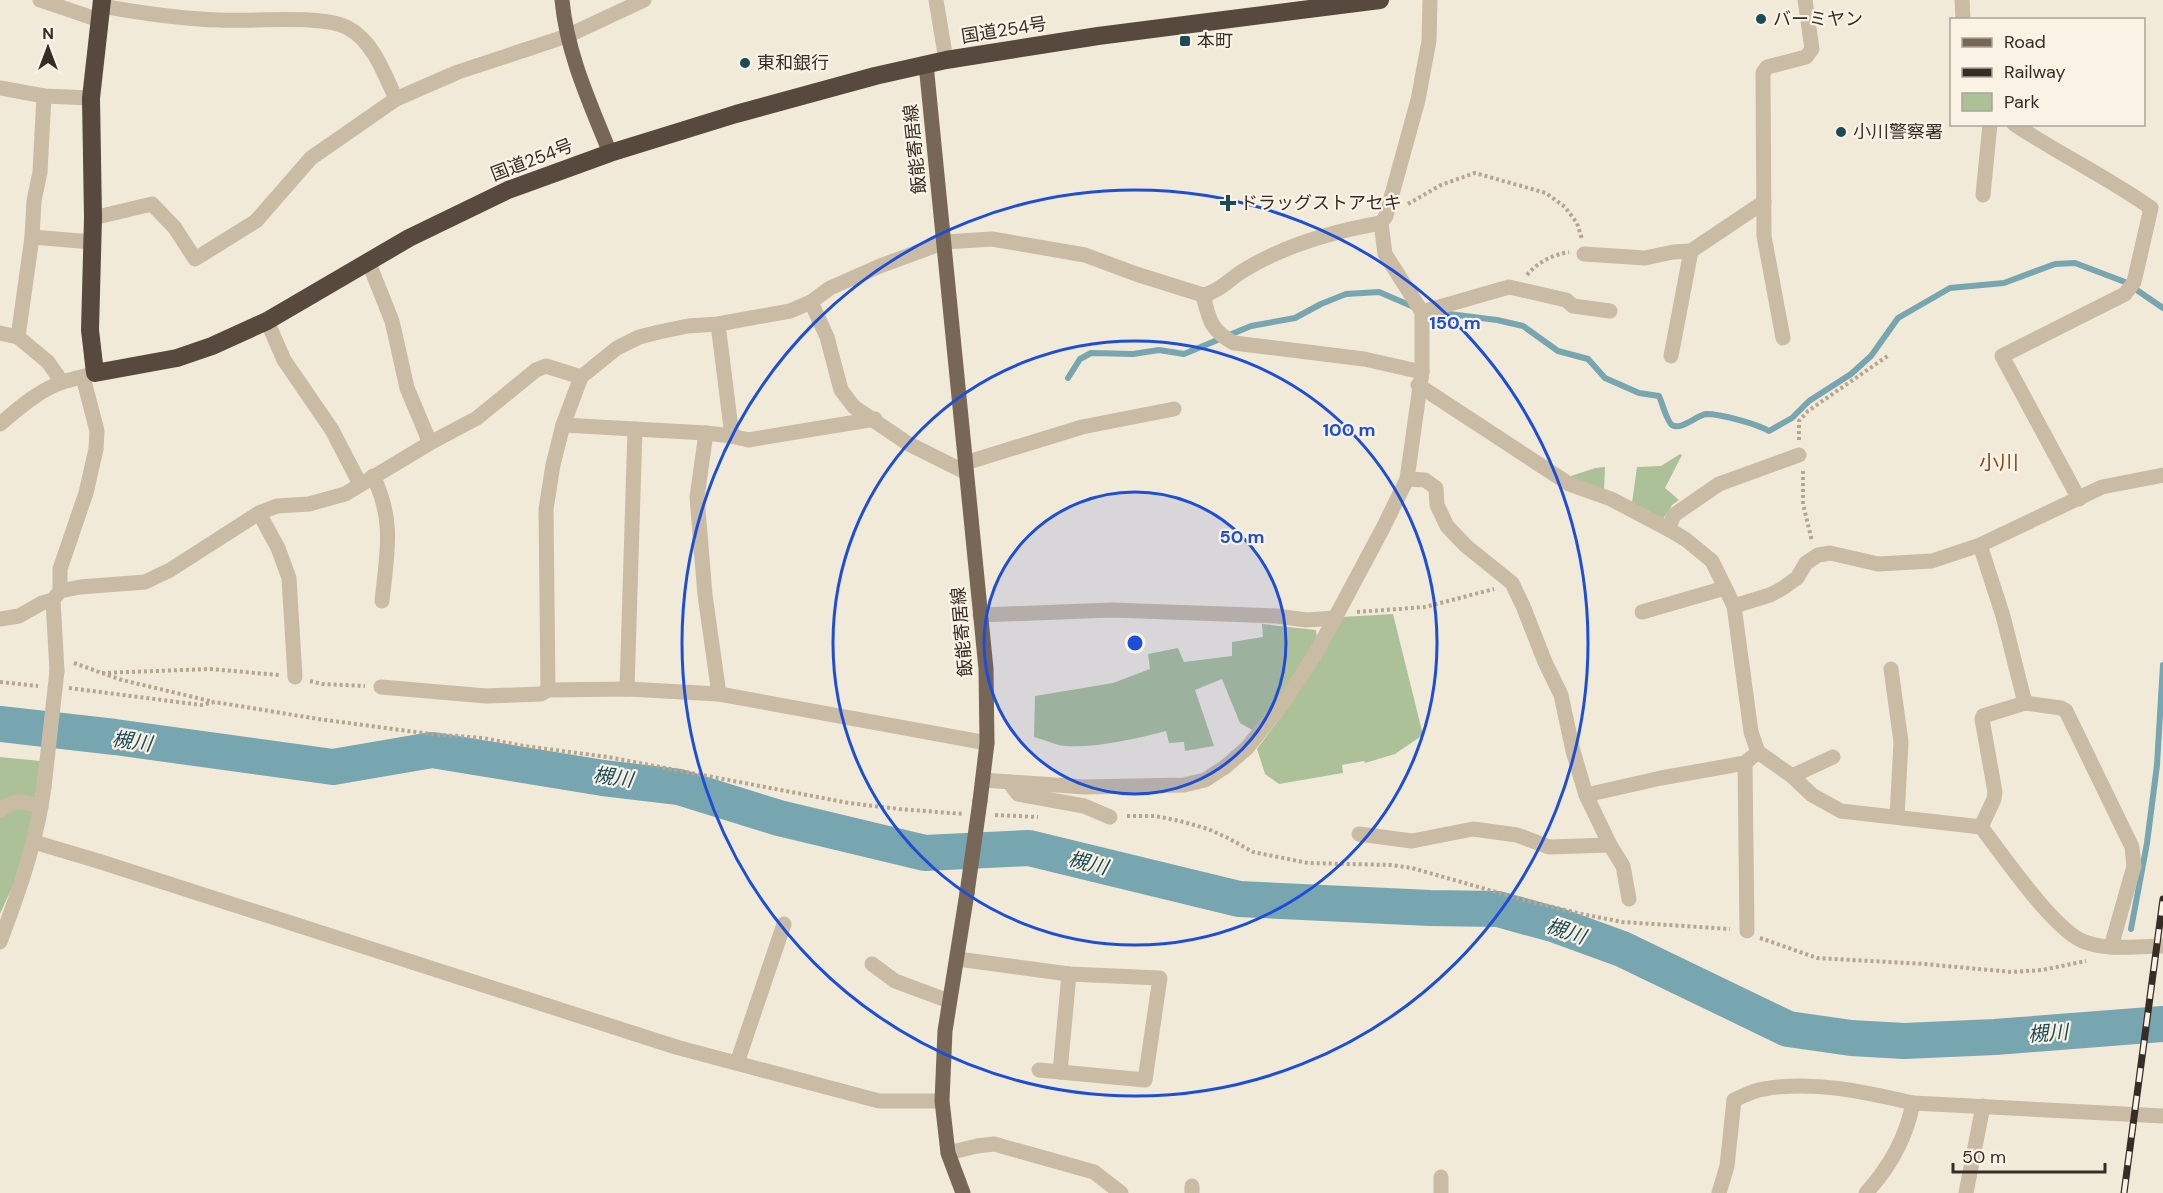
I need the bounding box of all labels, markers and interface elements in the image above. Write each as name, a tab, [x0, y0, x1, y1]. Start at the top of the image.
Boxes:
place label: バーミヤン	[1773, 7, 1863, 31]
street label: 国道254号	[960, 11, 1048, 49]
marker: バーミヤン	[1754, 12, 1768, 26]
north arrow	[18, 18, 78, 78]
legend	[1950, 18, 2145, 126]
text: N	[42, 23, 54, 44]
place label: 本町	[1197, 29, 1233, 53]
text: Road	[2004, 30, 2046, 54]
marker: 本町	[1178, 34, 1192, 48]
place label: 東和銀行	[757, 51, 829, 75]
marker: 東和銀行	[738, 56, 752, 70]
text: Railway	[2004, 60, 2066, 84]
text: Park	[2004, 90, 2040, 114]
street label: 飯能寄居線	[898, 103, 932, 195]
place label: 小川警察署	[1853, 120, 1943, 144]
marker: 小川警察署	[1834, 125, 1848, 139]
street label: 国道254号	[487, 133, 577, 187]
place label: ドラッグストアセキ	[1240, 191, 1402, 215]
marker: ドラッグストアセキ	[1221, 196, 1235, 210]
text: 150 m	[1429, 311, 1481, 335]
text: 100 m	[1322, 418, 1376, 442]
district label: 小川	[1979, 449, 2019, 475]
text: 50 m	[1219, 525, 1265, 549]
street label: 飯能寄居線	[946, 586, 978, 678]
centre of rings	[1125, 633, 1145, 653]
water label: 槻川	[110, 725, 156, 757]
water label: 槻川	[591, 761, 637, 793]
water label: 槻川	[1065, 846, 1112, 881]
water label: 槻川	[1543, 912, 1591, 950]
water label: 槻川	[2027, 1018, 2071, 1047]
scale bar	[1953, 1136, 2104, 1174]
text: 50 m	[1962, 1145, 2006, 1169]

